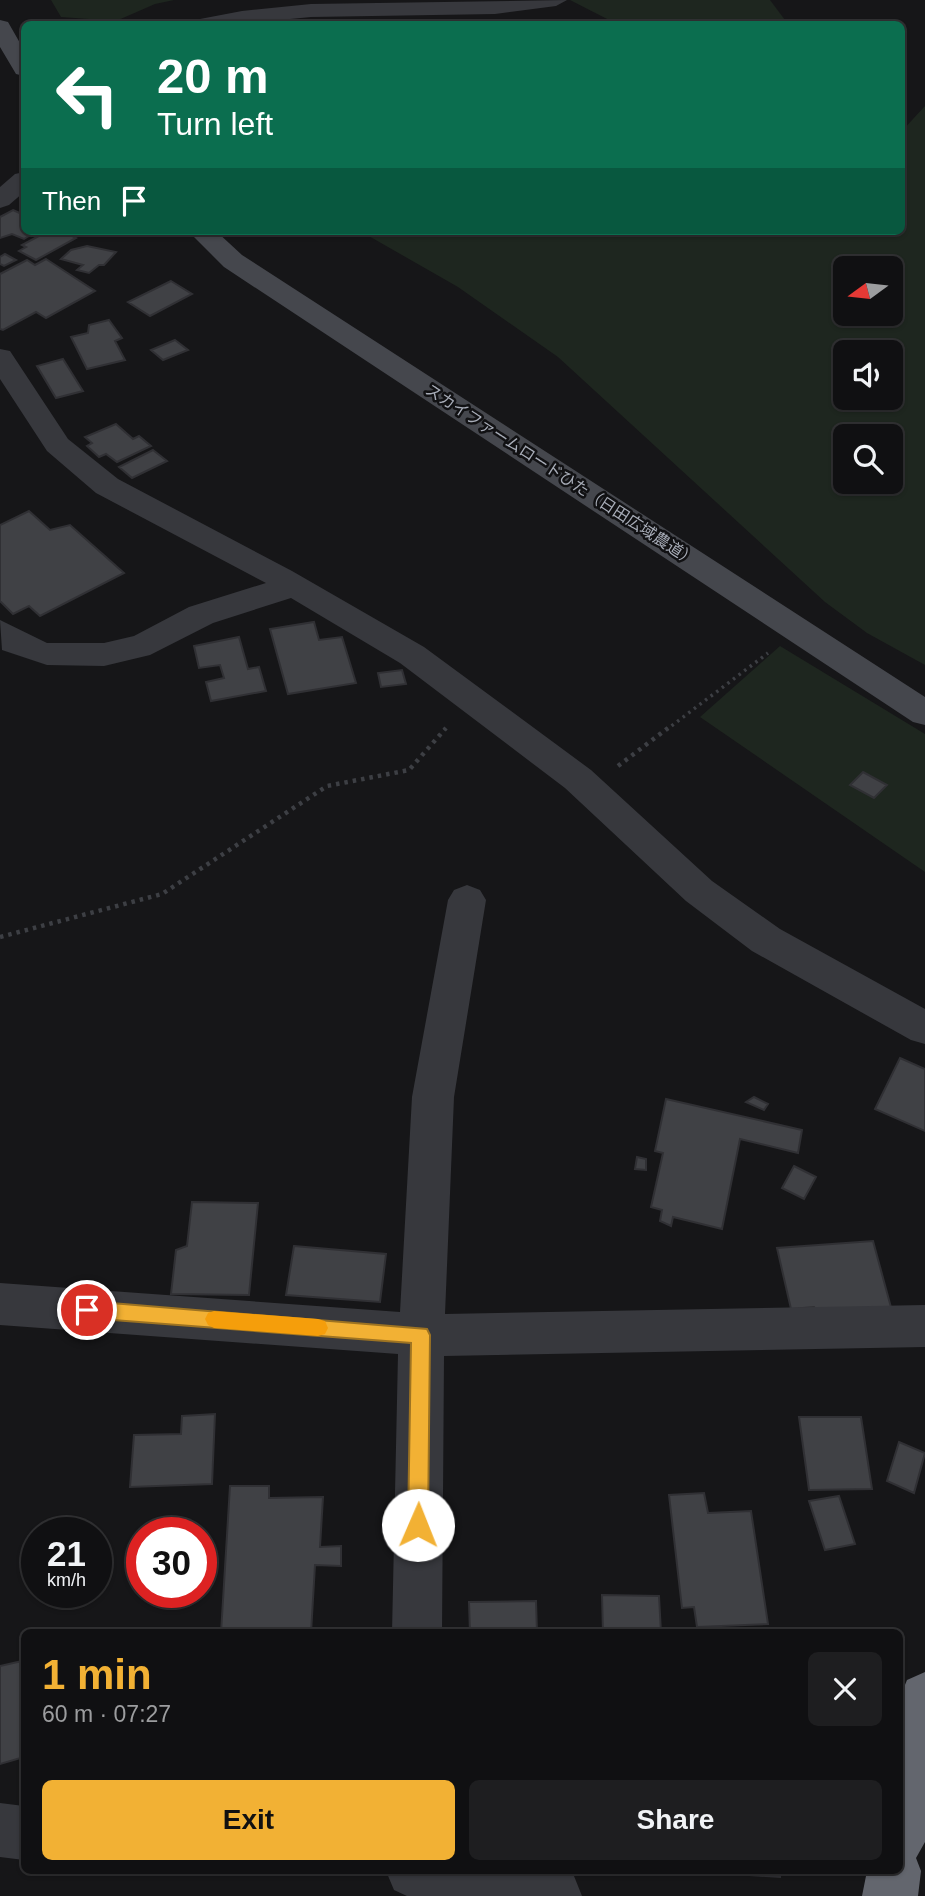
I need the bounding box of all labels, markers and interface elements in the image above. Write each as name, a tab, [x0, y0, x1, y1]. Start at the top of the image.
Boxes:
icon: left	[42, 49, 133, 140]
text: 20 m	[157, 49, 269, 103]
text: Turn left	[157, 106, 273, 142]
icon: arrive	[115, 182, 153, 220]
text: Then	[42, 186, 101, 216]
north arrow	[833, 256, 903, 326]
map controls	[833, 256, 903, 494]
button: sound	[833, 340, 903, 410]
street label: スカイファームロードひた（日田広域農道）	[422, 381, 700, 569]
button: search	[833, 424, 903, 494]
pin	[57, 1280, 117, 1340]
icon: arrive	[68, 1291, 106, 1329]
position arrow	[381, 1488, 455, 1562]
speed limit sign: 30	[126, 1517, 217, 1608]
text: 21	[47, 1534, 86, 1573]
text: km/h	[47, 1570, 86, 1590]
text: 1 min	[42, 1651, 152, 1698]
button: close	[808, 1652, 882, 1726]
text: 60 m · 07:27	[42, 1701, 171, 1727]
button: Exit	[42, 1780, 455, 1860]
button: Share	[469, 1780, 882, 1860]

